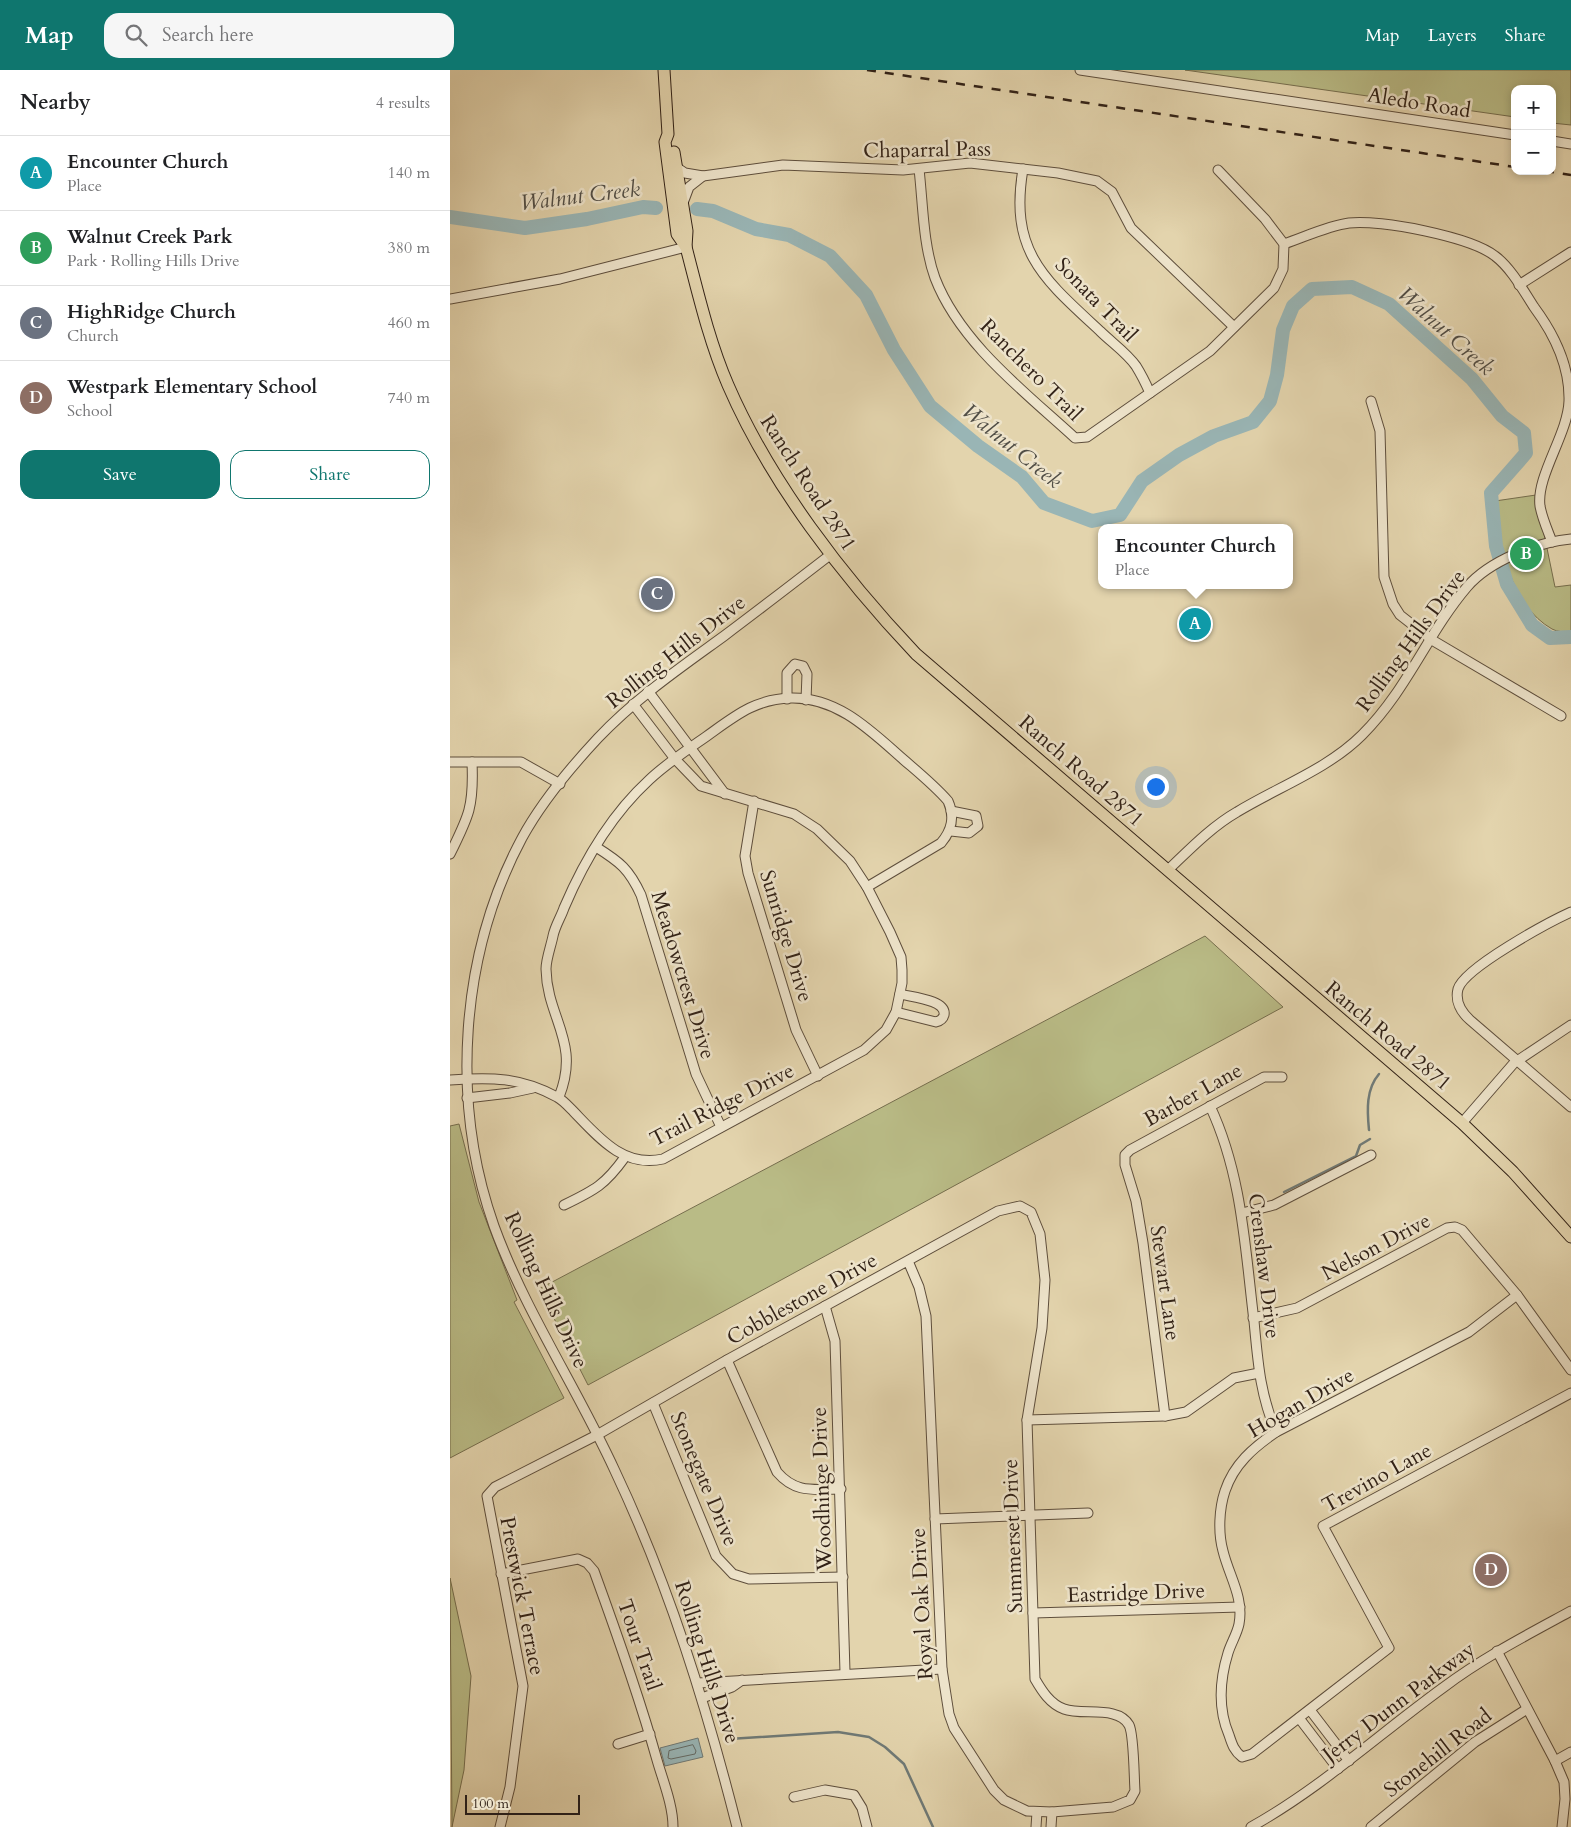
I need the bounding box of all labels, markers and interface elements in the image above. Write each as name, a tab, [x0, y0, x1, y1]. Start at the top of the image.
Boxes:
search box	[104, 13, 454, 58]
text: Map	[25, 19, 74, 52]
icon: search	[122, 21, 150, 49]
text: Search here	[162, 22, 254, 48]
text: Map	[1365, 23, 1400, 48]
text: Layers	[1428, 23, 1477, 48]
text: Share	[1505, 23, 1546, 48]
street label: Aledo Road	[1365, 81, 1473, 125]
map controls	[1511, 85, 1556, 175]
button: +	[1511, 85, 1556, 130]
text: Nearby	[20, 88, 91, 117]
text: 4 results	[376, 92, 430, 114]
button: −	[1511, 130, 1556, 175]
street label: Chaparral Pass	[863, 134, 991, 166]
text: Encounter Church	[67, 149, 228, 175]
text: A	[30, 162, 42, 184]
text: 140 m	[388, 162, 430, 184]
water label: Walnut Creek	[518, 174, 642, 218]
text: Place	[67, 175, 102, 197]
text: Walnut Creek Park	[67, 224, 233, 250]
text: B	[30, 237, 42, 259]
text: 380 m	[388, 237, 430, 259]
text: Park · Rolling Hills Drive	[67, 250, 240, 272]
street label: Sonata Trail	[1048, 251, 1144, 349]
water label: Walnut Creek	[1391, 279, 1501, 383]
text: HighRidge Church	[67, 299, 236, 325]
text: C	[30, 312, 42, 334]
text: 460 m	[388, 312, 430, 334]
street label: Ranchero Trail	[973, 312, 1089, 428]
text: Church	[67, 325, 119, 347]
text: Westpark Elementary School	[67, 374, 317, 400]
text: D	[29, 387, 43, 409]
text: 740 m	[388, 387, 430, 409]
water label: Walnut Creek	[956, 396, 1068, 496]
text: School	[67, 400, 112, 422]
street label: Ranch Road 2871	[753, 409, 863, 557]
button: Save	[20, 450, 220, 499]
button: Share	[230, 450, 430, 499]
popup	[1098, 524, 1293, 589]
text: Encounter Church	[1115, 533, 1276, 559]
pin: B	[1510, 535, 1542, 573]
text: Place	[1115, 559, 1150, 581]
street label: Rolling Hills Drive	[1349, 564, 1473, 718]
pin: C	[641, 575, 673, 613]
street label: Rolling Hills Drive	[600, 588, 752, 716]
pin: A	[1179, 605, 1211, 643]
street label: Ranch Road 2871	[1012, 709, 1150, 833]
your location	[1143, 774, 1169, 800]
street label: Sunridge Drive	[752, 867, 820, 1005]
street label: Meadowcrest Drive	[644, 887, 722, 1063]
street label: Ranch Road 2871	[1318, 974, 1458, 1098]
street label: Trail Ridge Drive	[645, 1056, 799, 1154]
street label: Barber Lane	[1139, 1056, 1247, 1134]
street label: Crenshaw Drive	[1241, 1192, 1287, 1340]
street label: Nelson Drive	[1316, 1206, 1436, 1288]
street label: Rolling Hills Drive	[497, 1207, 595, 1373]
street label: Stewart Lane	[1143, 1224, 1187, 1342]
street label: Cobblestone Drive	[722, 1246, 882, 1352]
street label: Hogan Drive	[1243, 1361, 1359, 1445]
street label: Woodhinge Drive	[805, 1406, 839, 1573]
street label: Stonegate Drive	[663, 1407, 745, 1551]
street label: Trevino Lane	[1317, 1436, 1437, 1520]
street label: Summerset Drive	[996, 1458, 1030, 1614]
street label: Prestwick Terrace	[492, 1514, 552, 1678]
street label: Royal Oak Drive	[904, 1527, 940, 1681]
pin: D	[1475, 1551, 1507, 1589]
street label: Eastridge Drive	[1066, 1576, 1206, 1610]
street label: Rolling Hills Drive	[667, 1577, 747, 1747]
street label: Tour Trail	[610, 1595, 668, 1695]
street label: Jerry Dunn Parkway	[1314, 1635, 1481, 1771]
street label: Stonehill Road	[1378, 1702, 1498, 1804]
scale bar	[465, 1792, 580, 1815]
text: 100 m	[472, 1794, 509, 1813]

